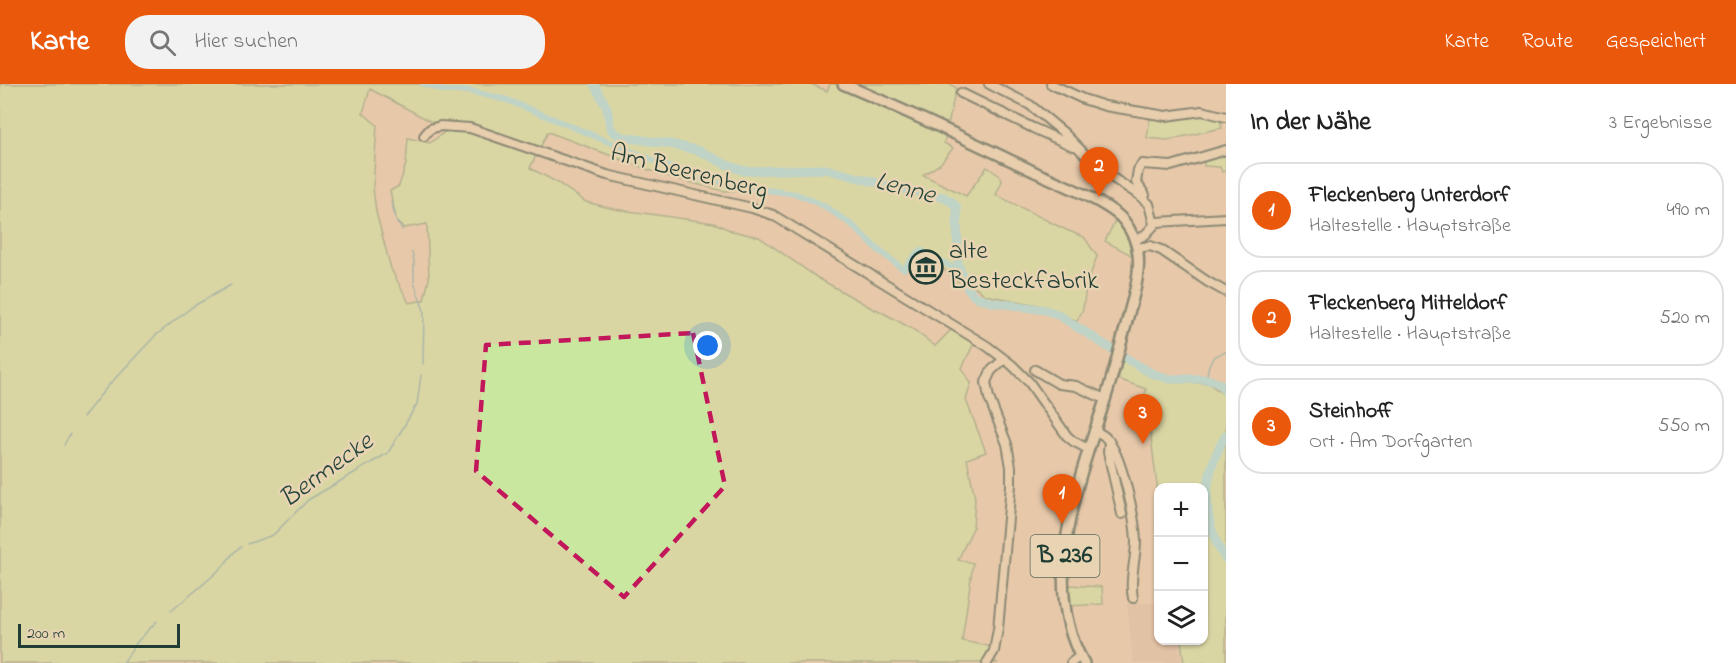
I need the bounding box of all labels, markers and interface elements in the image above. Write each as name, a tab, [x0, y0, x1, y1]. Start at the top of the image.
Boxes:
search box	[125, 15, 545, 69]
text: Karte	[30, 22, 89, 63]
icon: search	[146, 26, 179, 59]
text: Hier suchen	[194, 26, 298, 58]
text: Karte	[1444, 27, 1489, 57]
text: Route	[1522, 27, 1573, 57]
text: Gespeichert	[1606, 27, 1706, 57]
text: In der Nähe	[1250, 104, 1371, 142]
text: 3 Ergebnisse	[1609, 109, 1712, 138]
street label: Am Beerenberg	[606, 135, 772, 211]
pin: 2	[1080, 147, 1118, 197]
water label: Lenne	[871, 162, 941, 216]
text: Fleckenberg Unterdorf	[1309, 180, 1510, 212]
text: 1	[1268, 196, 1275, 225]
text: 490 m	[1667, 196, 1710, 225]
text: Haltestelle · Hauptstraße	[1309, 212, 1511, 241]
place label: alte Besteckfabrik	[948, 233, 1099, 301]
museum icon: alte Besteckfabrik	[908, 249, 944, 285]
text: Fleckenberg Mitteldorf	[1309, 288, 1507, 320]
text: 2	[1267, 304, 1276, 333]
text: 520 m	[1659, 304, 1710, 333]
text: Haltestelle · Hauptstraße	[1309, 320, 1511, 349]
your location	[693, 331, 722, 360]
pin: 3	[1124, 394, 1162, 444]
text: Steinhoff	[1309, 396, 1393, 428]
text: 3	[1267, 412, 1276, 441]
text: 550 m	[1658, 412, 1710, 441]
water label: Bermecke	[272, 422, 384, 518]
text: Ort · Am Dorfgarten	[1309, 428, 1472, 457]
pin: 1	[1042, 474, 1082, 524]
map controls	[1154, 483, 1208, 645]
button: +	[1154, 483, 1208, 537]
road number: B 236	[1030, 535, 1100, 577]
button: −	[1154, 537, 1208, 591]
button: layers	[1154, 591, 1208, 645]
scale bar	[18, 621, 180, 648]
text: 200 m	[27, 622, 65, 646]

